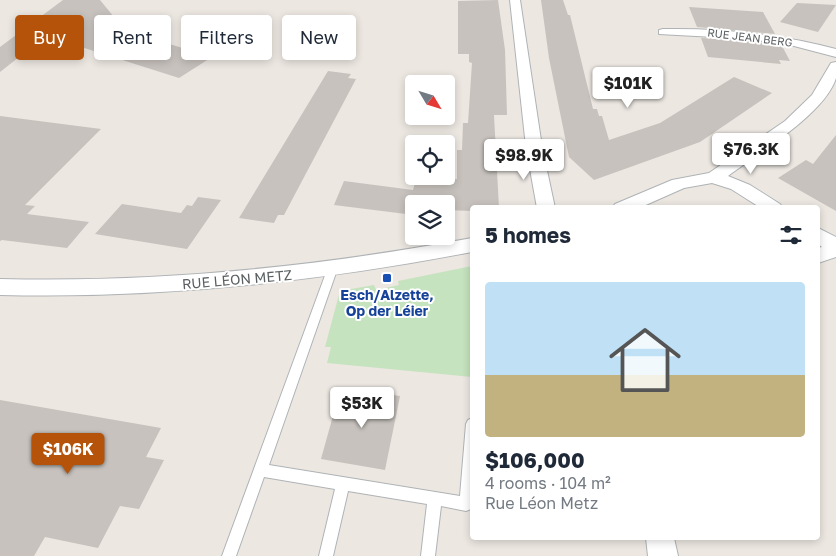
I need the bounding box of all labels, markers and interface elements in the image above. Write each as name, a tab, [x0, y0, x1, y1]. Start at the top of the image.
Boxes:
chip: Buy	[15, 15, 84, 60]
chip: Rent	[94, 15, 171, 60]
chip: Filters	[181, 15, 272, 60]
chip: New	[282, 15, 356, 60]
street label: RUE JEAN BERG	[707, 25, 793, 49]
pin: $101K	[593, 66, 663, 109]
text: $101K	[603, 73, 653, 93]
north arrow	[405, 75, 455, 125]
map controls	[405, 75, 455, 245]
pin: $76.3K	[710, 132, 792, 175]
button: locate	[405, 135, 455, 185]
pin: $98.9K	[483, 138, 565, 181]
text: $76.3K	[723, 139, 779, 159]
text: $98.9K	[495, 145, 553, 165]
button: layers	[405, 195, 455, 245]
icon: filters	[777, 221, 805, 249]
text: 5 homes	[485, 222, 571, 248]
street label: RUE LÉON METZ	[181, 266, 293, 292]
marker: Esch/Alzette, Op der Léier	[381, 272, 393, 284]
place label: Esch/Alzette, Op der Léier	[340, 286, 434, 319]
icon: home	[600, 315, 690, 405]
pin: $53K	[332, 386, 392, 429]
text: $53K	[341, 393, 383, 413]
pin: $106K	[33, 432, 103, 475]
text: $106K	[42, 439, 94, 459]
text: $106,000	[485, 447, 585, 473]
text: 4 rooms · 104 m²	[485, 473, 611, 493]
text: Rue Léon Metz	[485, 493, 598, 513]

